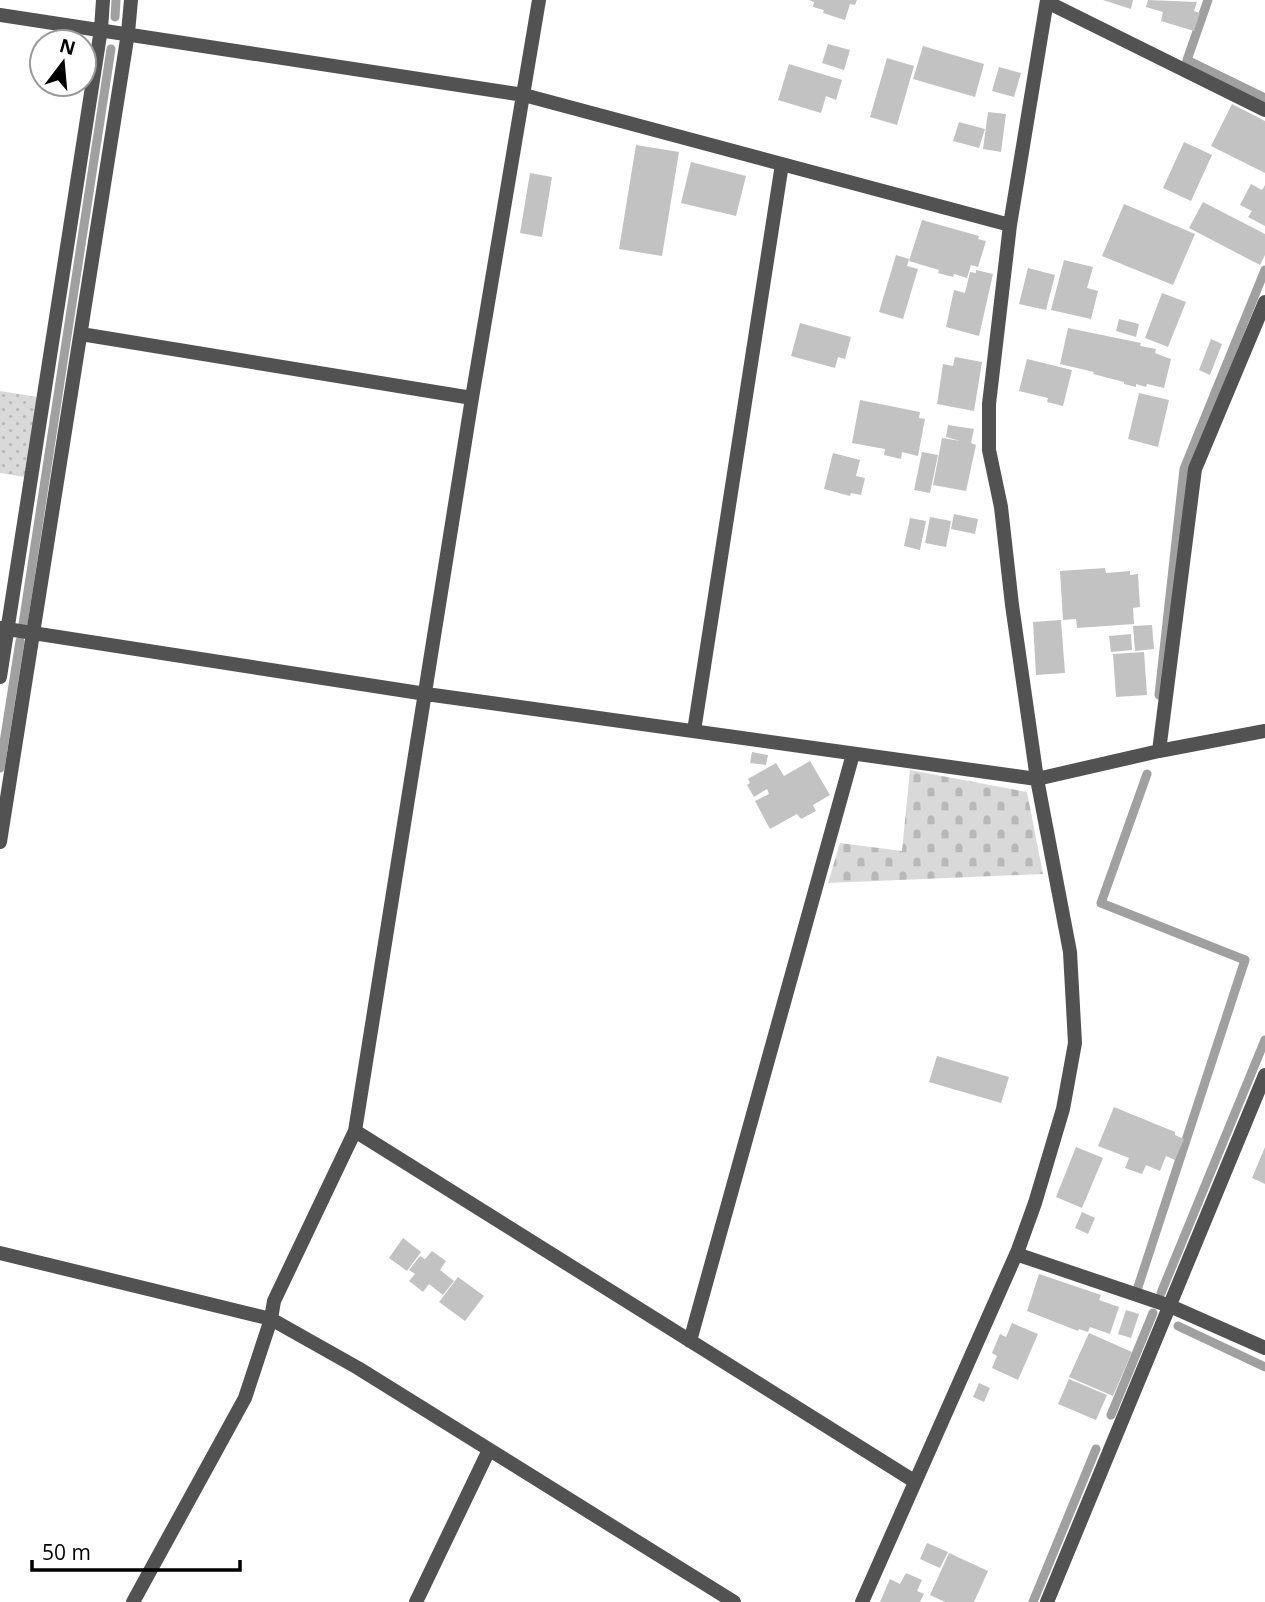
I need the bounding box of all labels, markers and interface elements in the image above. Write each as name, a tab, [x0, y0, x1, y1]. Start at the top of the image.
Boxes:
north arrow	[28, 28, 98, 98]
text: N	[57, 32, 79, 61]
scale bar	[32, 1528, 240, 1572]
text: 50 m	[42, 1538, 91, 1566]

